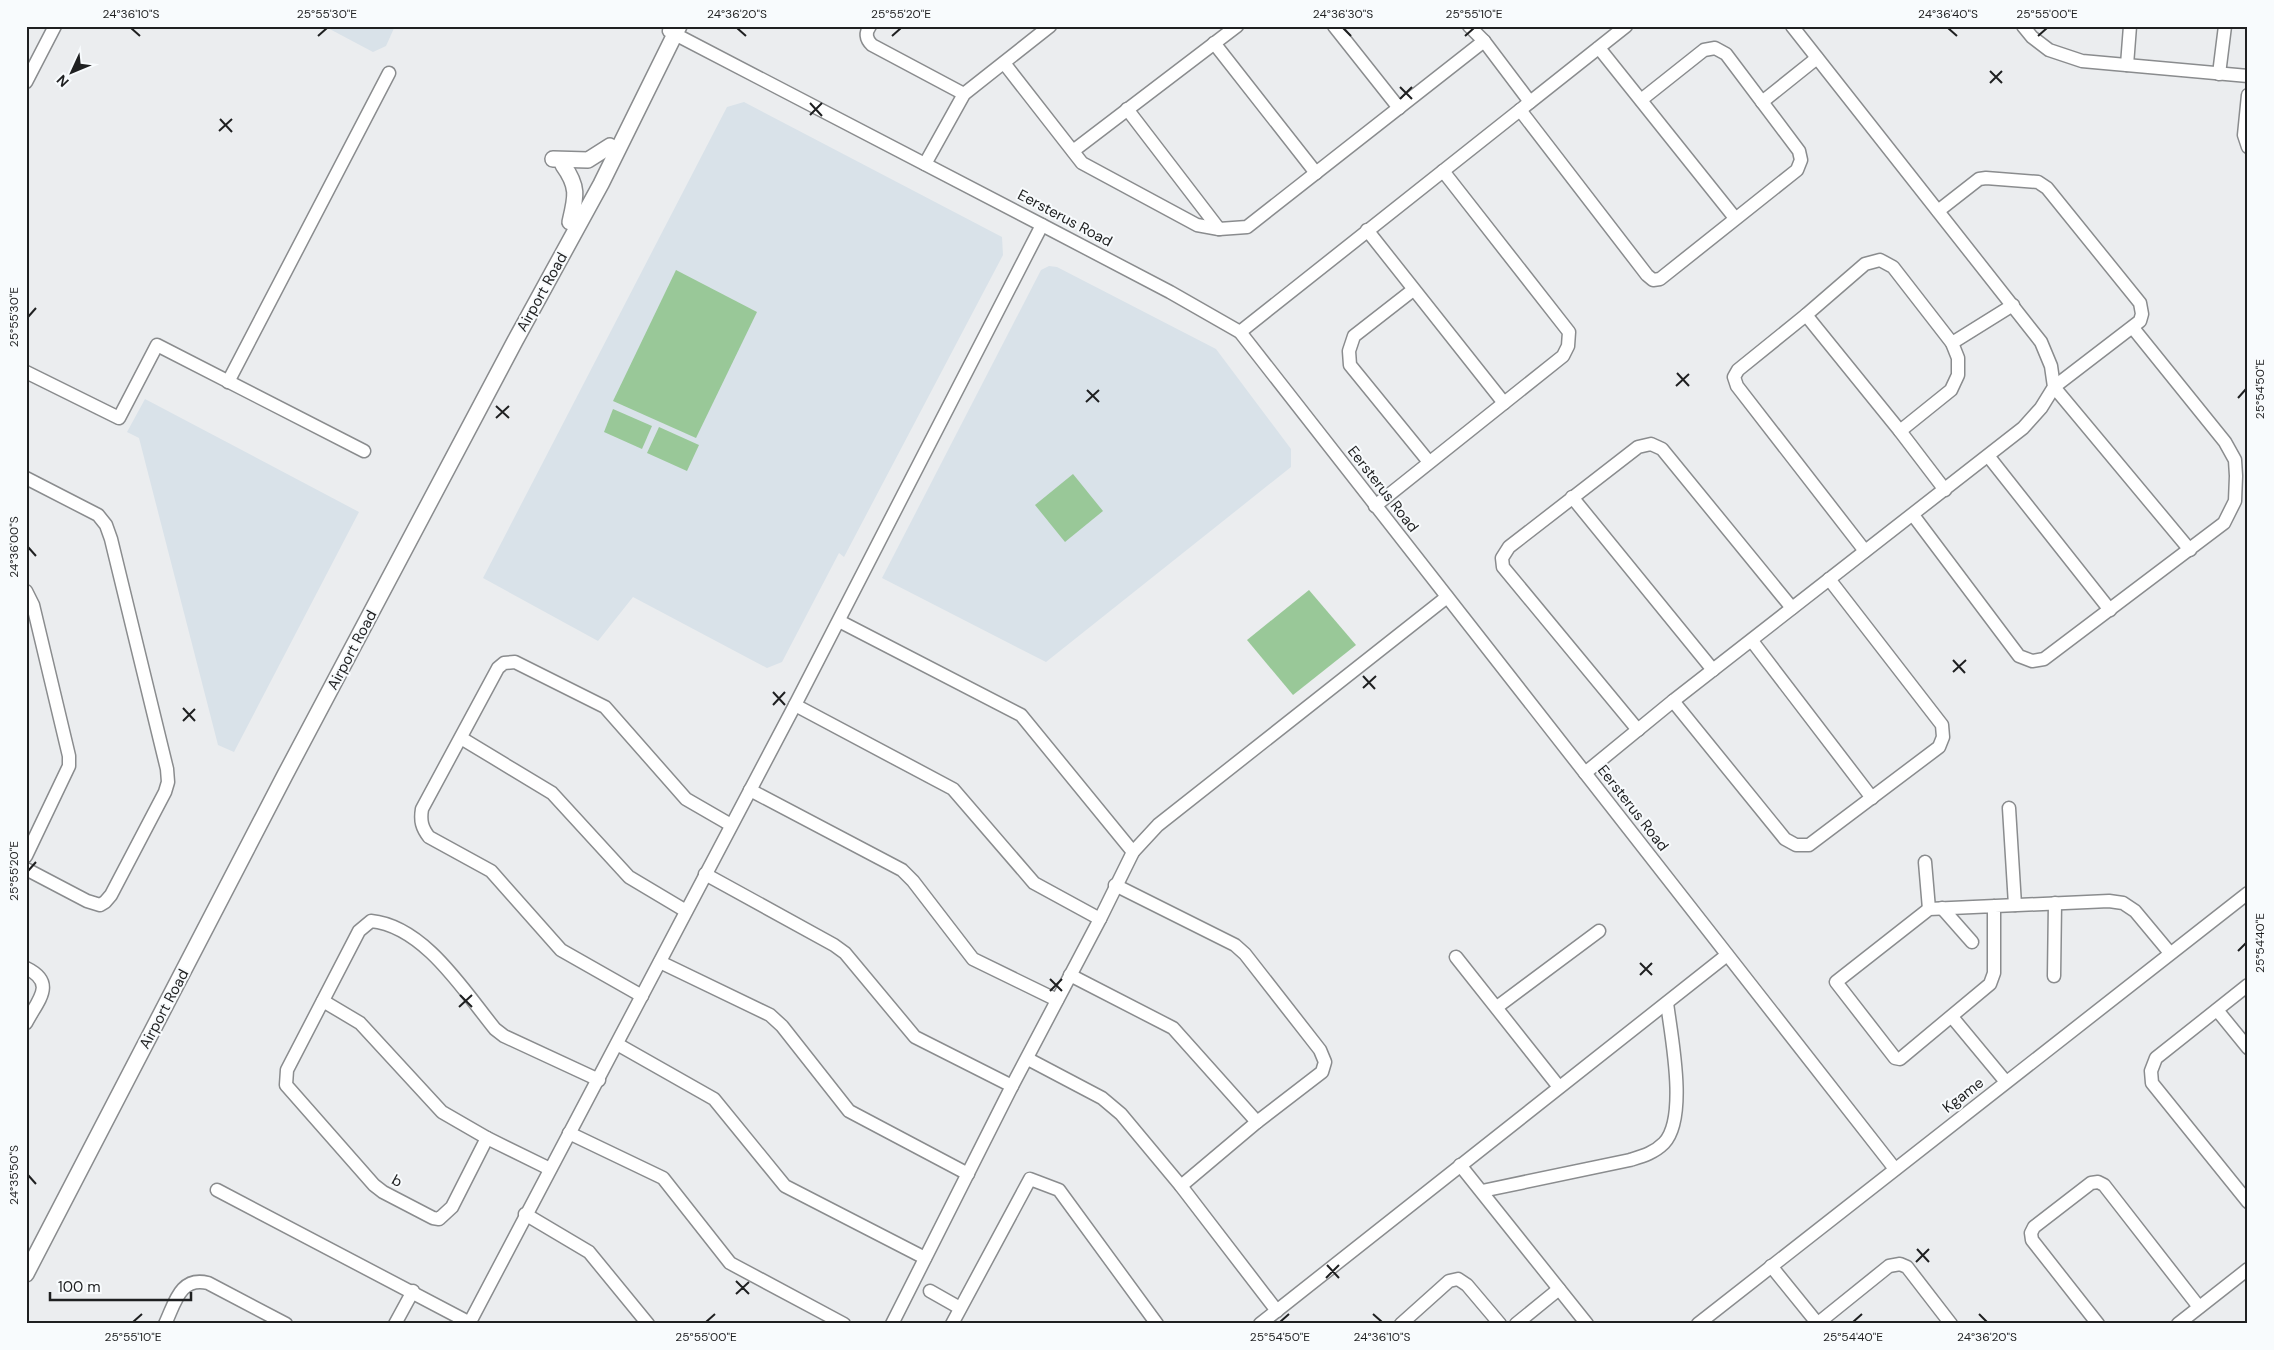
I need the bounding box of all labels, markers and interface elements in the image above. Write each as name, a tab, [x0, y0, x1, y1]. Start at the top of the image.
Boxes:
text: 24°36'10"S	[102, 6, 160, 22]
text: 25°55'30"E	[297, 6, 357, 22]
text: 24°36'20"S	[707, 6, 767, 22]
text: 25°55'20"E	[871, 6, 931, 22]
text: 24°36'30"S	[1313, 6, 1373, 22]
text: 25°55'10"E	[1446, 6, 1503, 22]
text: 24°36'40"S	[1918, 6, 1978, 22]
text: 25°55'00"E	[2016, 6, 2078, 22]
north arrow	[48, 48, 98, 98]
text: N	[53, 71, 73, 91]
street label: Eersterus Road	[1014, 185, 1116, 251]
street label: Airport Road	[512, 249, 572, 335]
text: 25°55'30"E	[6, 287, 22, 347]
text: 25°54'50"E	[2252, 359, 2268, 419]
street label: Eersterus Road	[1343, 442, 1423, 536]
text: 24°36'00"S	[6, 516, 22, 578]
street label: Airport Road	[323, 607, 381, 693]
street label: Eersterus Road	[1593, 761, 1673, 855]
text: 25°55'20"E	[6, 841, 22, 901]
text: 25°54'40"E	[2252, 913, 2268, 973]
street label: Airport Road	[135, 966, 193, 1052]
street label: Kgame	[1938, 1073, 1988, 1117]
text: 24°35'50"S	[6, 1145, 22, 1205]
street label: b	[388, 1170, 406, 1192]
scale bar	[50, 1270, 191, 1302]
text: 100 m	[58, 1277, 101, 1297]
text: 25°55'10"E	[105, 1329, 162, 1345]
text: 25°55'00"E	[675, 1329, 737, 1345]
text: 25°54'50"E	[1250, 1329, 1310, 1345]
text: 24°36'10"S	[1353, 1329, 1411, 1345]
text: 25°54'40"E	[1823, 1329, 1883, 1345]
text: 24°36'20"S	[1957, 1329, 2017, 1345]

